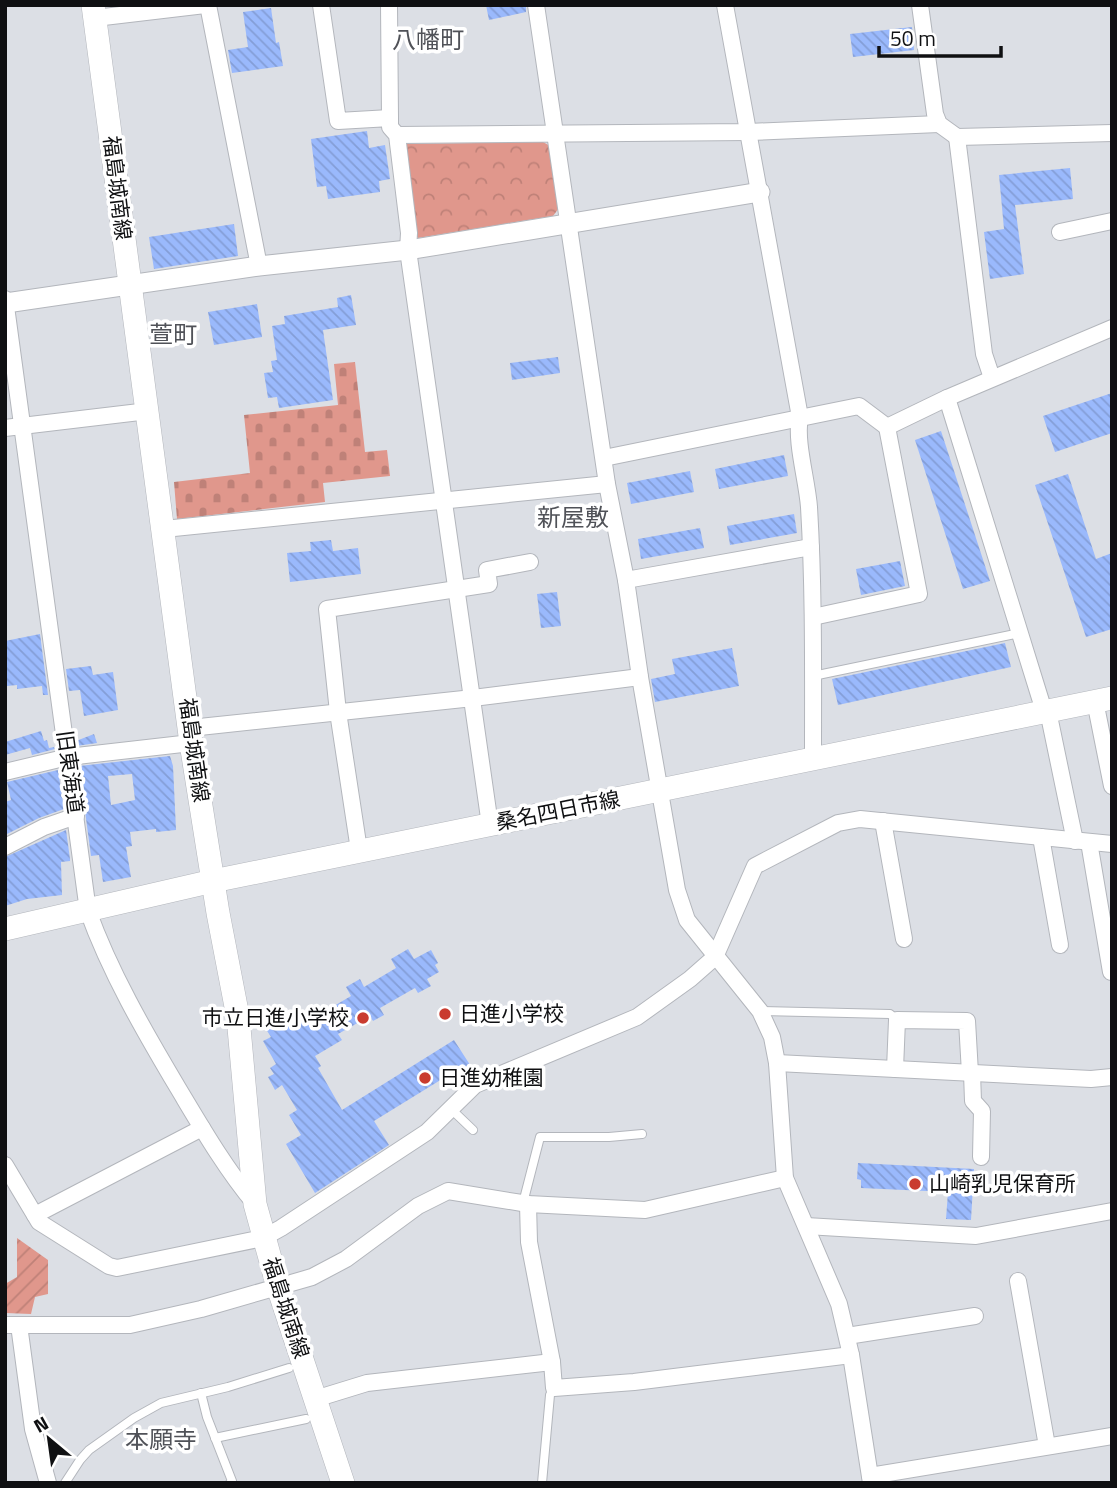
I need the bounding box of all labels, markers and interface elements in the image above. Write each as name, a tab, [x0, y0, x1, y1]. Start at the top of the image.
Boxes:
scale bar	[879, 14, 1002, 58]
district label: 八幡町	[392, 21, 464, 57]
text: 50 m	[890, 22, 936, 54]
street label: 福島城南線	[96, 134, 140, 242]
district label: 萱町	[149, 316, 197, 352]
district label: 新屋敷	[537, 499, 609, 535]
street label: 福島城南線	[172, 696, 218, 804]
street label: 旧東海道	[49, 728, 93, 816]
street label: 桑名四日市線	[493, 782, 623, 838]
place label: 日進小学校	[459, 997, 564, 1029]
place label: 市立日進小学校	[202, 1001, 349, 1033]
marker: 日進小学校	[437, 1006, 453, 1022]
marker: 市立日進小学校	[355, 1010, 371, 1026]
place label: 日進幼稚園	[439, 1061, 544, 1093]
marker: 日進幼稚園	[417, 1070, 433, 1086]
place label: 山崎乳児保育所	[929, 1167, 1076, 1199]
marker: 山崎乳児保育所	[907, 1176, 923, 1192]
street label: 福島城南線	[256, 1253, 318, 1363]
north arrow	[14, 1404, 84, 1474]
text: N	[28, 1408, 53, 1440]
district label: 本願寺	[125, 1421, 197, 1457]

